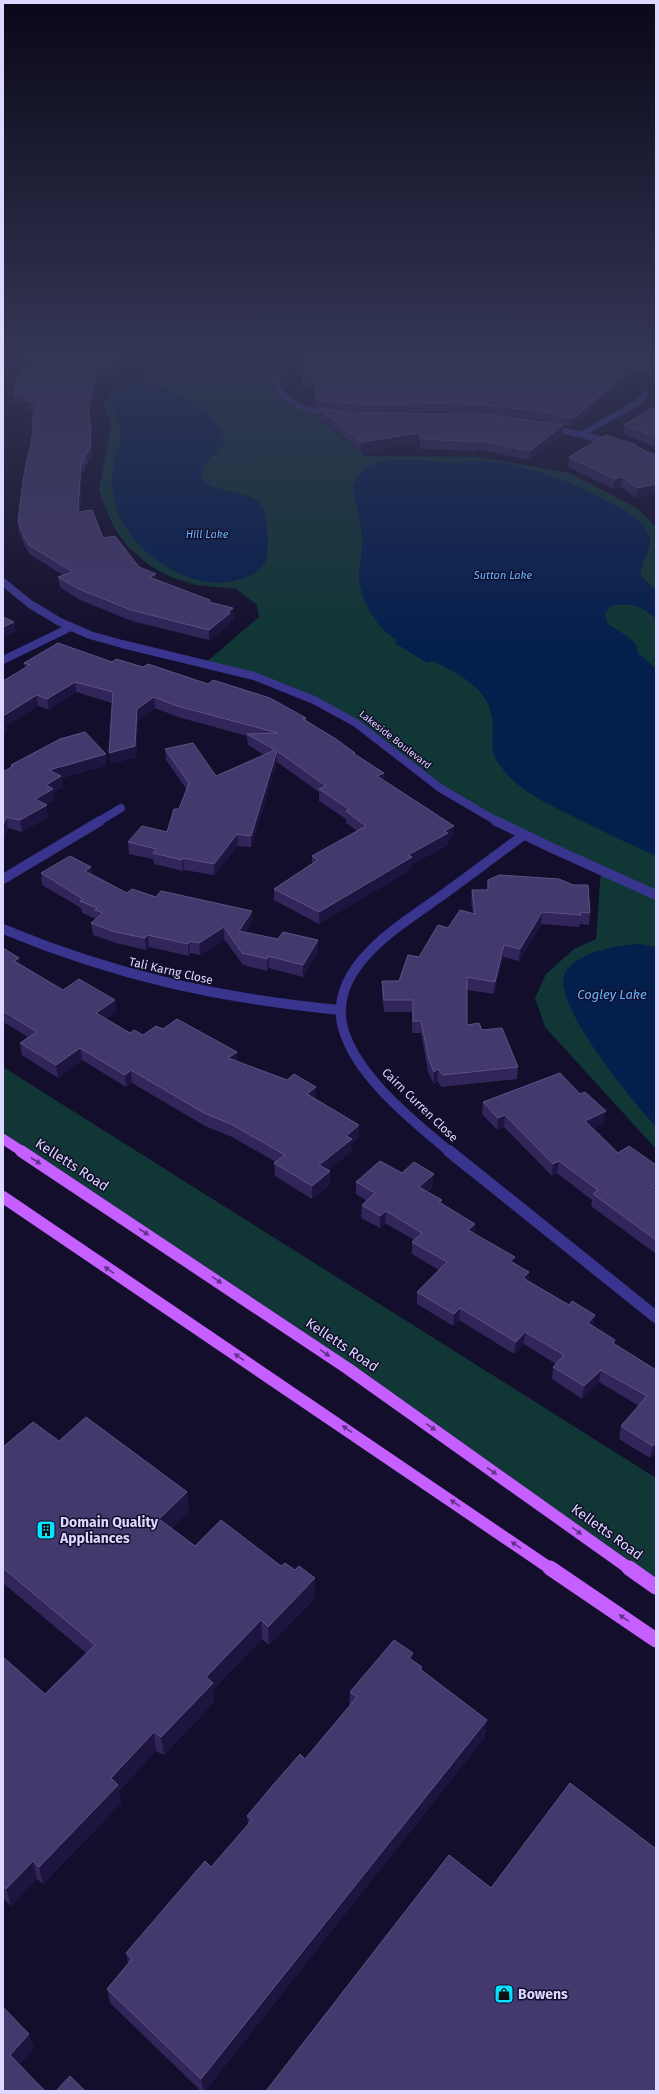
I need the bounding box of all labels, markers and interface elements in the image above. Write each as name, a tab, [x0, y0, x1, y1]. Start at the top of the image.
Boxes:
water label: Hill Lake	[186, 528, 229, 541]
water label: Sutton Lake	[473, 569, 533, 582]
street label: Lakeside Boulevard	[357, 708, 433, 772]
street label: Tali Karng Close	[128, 955, 214, 987]
water label: Cogley Lake	[577, 987, 647, 1002]
street label: Cairn Curren Close	[379, 1065, 461, 1145]
street label: Kelletts Road	[32, 1135, 112, 1195]
one-way arrow	[30, 1157, 41, 1164]
one-way arrow	[139, 1228, 149, 1236]
one-way arrow	[104, 1266, 115, 1274]
one-way arrow	[212, 1276, 222, 1284]
street label: Kelletts Road	[302, 1314, 382, 1376]
one-way arrow	[319, 1349, 330, 1357]
one-way arrow	[234, 1353, 245, 1361]
one-way arrow	[426, 1423, 436, 1431]
one-way arrow	[342, 1426, 353, 1433]
one-way arrow	[487, 1467, 498, 1475]
one-way arrow	[450, 1499, 460, 1507]
street label: Kelletts Road	[568, 1500, 646, 1564]
place label: Domain Quality Appliances	[59, 1514, 159, 1547]
building icon: Domain Quality Appliances	[35, 1519, 57, 1541]
one-way arrow	[572, 1527, 582, 1535]
one-way arrow	[511, 1541, 521, 1549]
one-way arrow	[618, 1614, 630, 1621]
shop icon: Bowens	[493, 1983, 515, 2005]
place label: Bowens	[518, 1986, 568, 2003]

